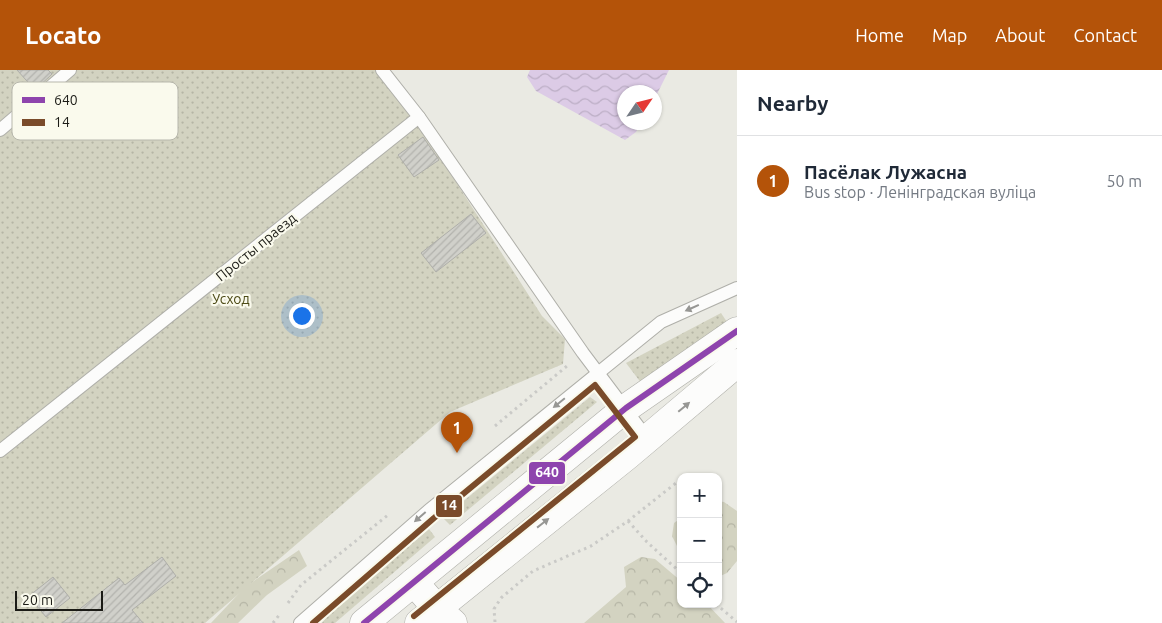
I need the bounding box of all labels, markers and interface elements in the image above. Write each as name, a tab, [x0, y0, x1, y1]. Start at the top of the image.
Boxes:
text: Locato	[25, 22, 101, 49]
text: Home	[855, 25, 904, 45]
text: Map	[932, 25, 967, 45]
text: About	[995, 25, 1045, 45]
text: Contact	[1073, 25, 1137, 45]
legend	[12, 82, 178, 140]
north arrow	[617, 85, 662, 130]
text: Nearby	[757, 91, 828, 115]
text: 640	[54, 92, 78, 108]
text: 14	[54, 114, 70, 130]
text: Пасёлак Лужасна	[804, 161, 967, 183]
text: 1	[768, 172, 778, 190]
text: 50 m	[1106, 172, 1142, 190]
text: Bus stop · Ленінградская вуліца	[804, 183, 1036, 201]
street label: Просты праезд	[213, 210, 299, 284]
park label: Усход	[212, 291, 250, 307]
your location	[289, 303, 315, 329]
one-way arrow	[685, 304, 699, 312]
one-way arrow	[552, 397, 565, 408]
one-way arrow	[678, 401, 691, 412]
pin: 1	[441, 412, 473, 453]
line badge: 640	[528, 461, 566, 485]
text: 640	[535, 464, 559, 480]
map controls	[677, 473, 722, 608]
button: +	[677, 473, 722, 518]
line badge: 14	[435, 494, 463, 518]
text: 14	[441, 497, 457, 513]
one-way arrow	[413, 512, 426, 523]
one-way arrow	[536, 518, 549, 529]
button: −	[677, 518, 722, 563]
button: locate	[677, 563, 722, 608]
scale bar	[15, 588, 102, 611]
text: 20 m	[22, 592, 53, 608]

